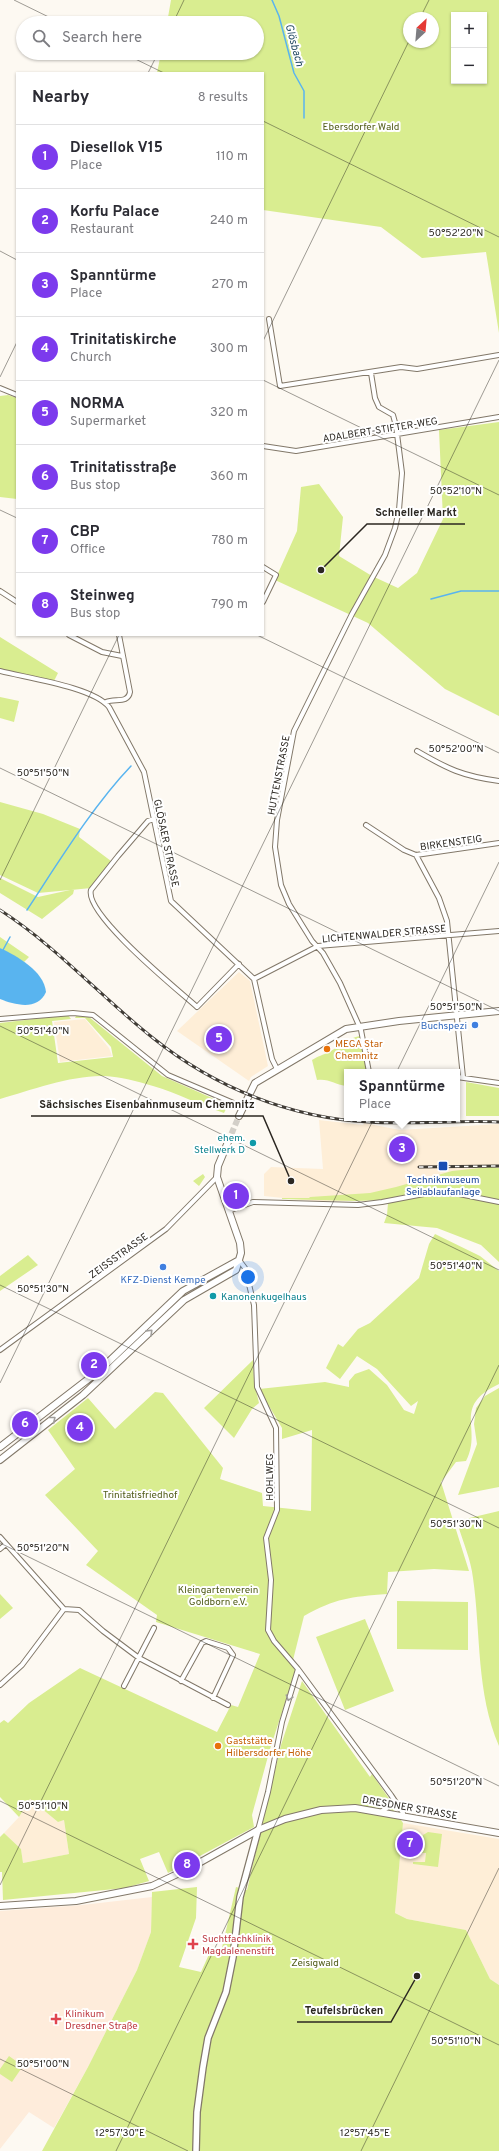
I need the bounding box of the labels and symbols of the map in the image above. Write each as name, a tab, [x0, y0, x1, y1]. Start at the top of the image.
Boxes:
north arrow	[403, 12, 439, 48]
water label: Glösbach	[282, 22, 306, 68]
park label: Ebersdorfer Wald	[322, 121, 400, 134]
text: 50°52'20"N	[429, 227, 483, 240]
street label: ADALBERT-STIFTER-WEG	[322, 415, 439, 446]
text: 50°52'10"N	[430, 485, 482, 498]
callout: Schneller Markt	[367, 501, 465, 524]
text: Schneller Markt	[375, 506, 457, 520]
street label: HUTTENSTRASSE	[265, 734, 294, 816]
text: 50°52'00"N	[429, 743, 484, 756]
text: 50°51'50"N	[17, 767, 69, 780]
street label: GLÖSAER STRASSE	[150, 798, 181, 888]
street label: BIRKENSTEIG	[419, 833, 483, 854]
street label: LICHTENWALDER STRASSE	[321, 923, 447, 946]
text: 50°51'50"N	[430, 1001, 482, 1014]
place label: Buchspezi	[421, 1020, 467, 1033]
marker: Buchspezi	[470, 1020, 480, 1030]
pin: 5	[206, 1024, 232, 1054]
text: 50°51'40"N	[17, 1025, 69, 1038]
place label: MEGA Star Chemnitz	[335, 1038, 383, 1063]
marker: MEGA Star Chemnitz	[322, 1044, 332, 1054]
callout: Sächsisches Eisenbahnmuseum Chemnitz	[31, 1093, 263, 1116]
text: Sächsisches Eisenbahnmuseum Chemnitz	[39, 1098, 255, 1112]
place label: ehem. Stellwerk D	[194, 1132, 245, 1157]
pin: 3	[389, 1134, 415, 1164]
marker: ehem. Stellwerk D	[248, 1138, 258, 1148]
marker: Technikmuseum Seilablaufanlage	[437, 1160, 449, 1172]
place label: Technikmuseum Seilablaufanlage	[406, 1174, 480, 1199]
pin: 1	[223, 1181, 249, 1211]
street label: ZEISSSTRASSE	[87, 1230, 151, 1282]
text: 50°51'40"N	[430, 1260, 482, 1273]
marker: KFZ-Dienst Kempe	[158, 1262, 168, 1272]
your location	[238, 1267, 258, 1287]
place label: KFZ-Dienst Kempe	[120, 1274, 206, 1287]
text: 50°51'30"N	[17, 1283, 69, 1296]
marker: Kanonenkugelhaus	[208, 1291, 218, 1301]
place label: Kanonenkugelhaus	[221, 1291, 307, 1304]
one-way arrow	[145, 1329, 153, 1337]
pin: 2	[81, 1350, 107, 1380]
pin: 6	[12, 1409, 38, 1439]
pin: 4	[67, 1413, 93, 1443]
one-way arrow	[49, 1416, 56, 1423]
street label: HOHLWEG	[264, 1453, 277, 1501]
park label: Trinitatisfriedhof	[103, 1489, 178, 1502]
text: 50°51'30"N	[430, 1518, 482, 1531]
text: 50°51'20"N	[17, 1542, 69, 1555]
park label: Kleingartenverein Goldborn e.V.	[178, 1584, 258, 1609]
one-way arrow	[285, 1695, 294, 1702]
place label: Gaststätte Hilbersdorfer Höhe	[226, 1735, 311, 1760]
marker: Gaststätte Hilbersdorfer Höhe	[213, 1741, 223, 1751]
text: 50°51'20"N	[430, 1776, 482, 1789]
street label: DRESDNER STRASSE	[361, 1794, 458, 1823]
text: 50°51'10"N	[18, 1800, 68, 1813]
pin: 7	[397, 1829, 423, 1859]
pin: 8	[174, 1850, 200, 1880]
place label: Suchtfachklinik Magdalenenstift	[202, 1933, 275, 1958]
marker: Suchtfachklinik Magdalenenstift	[187, 1938, 199, 1950]
park label: Zeisigwald	[291, 1957, 339, 1970]
callout: Teufelsbrücken	[297, 1999, 391, 2022]
text: Teufelsbrücken	[305, 2004, 383, 2018]
place label: Klinikum Dresdner Straße	[65, 2008, 138, 2033]
marker: Klinikum Dresdner Straße	[50, 2013, 62, 2025]
text: 50°51'10"N	[431, 2035, 481, 2048]
text: 50°51'00"N	[17, 2058, 69, 2071]
text: 12°57'30"E	[95, 2127, 145, 2140]
text: 12°57'45"E	[340, 2127, 390, 2140]

